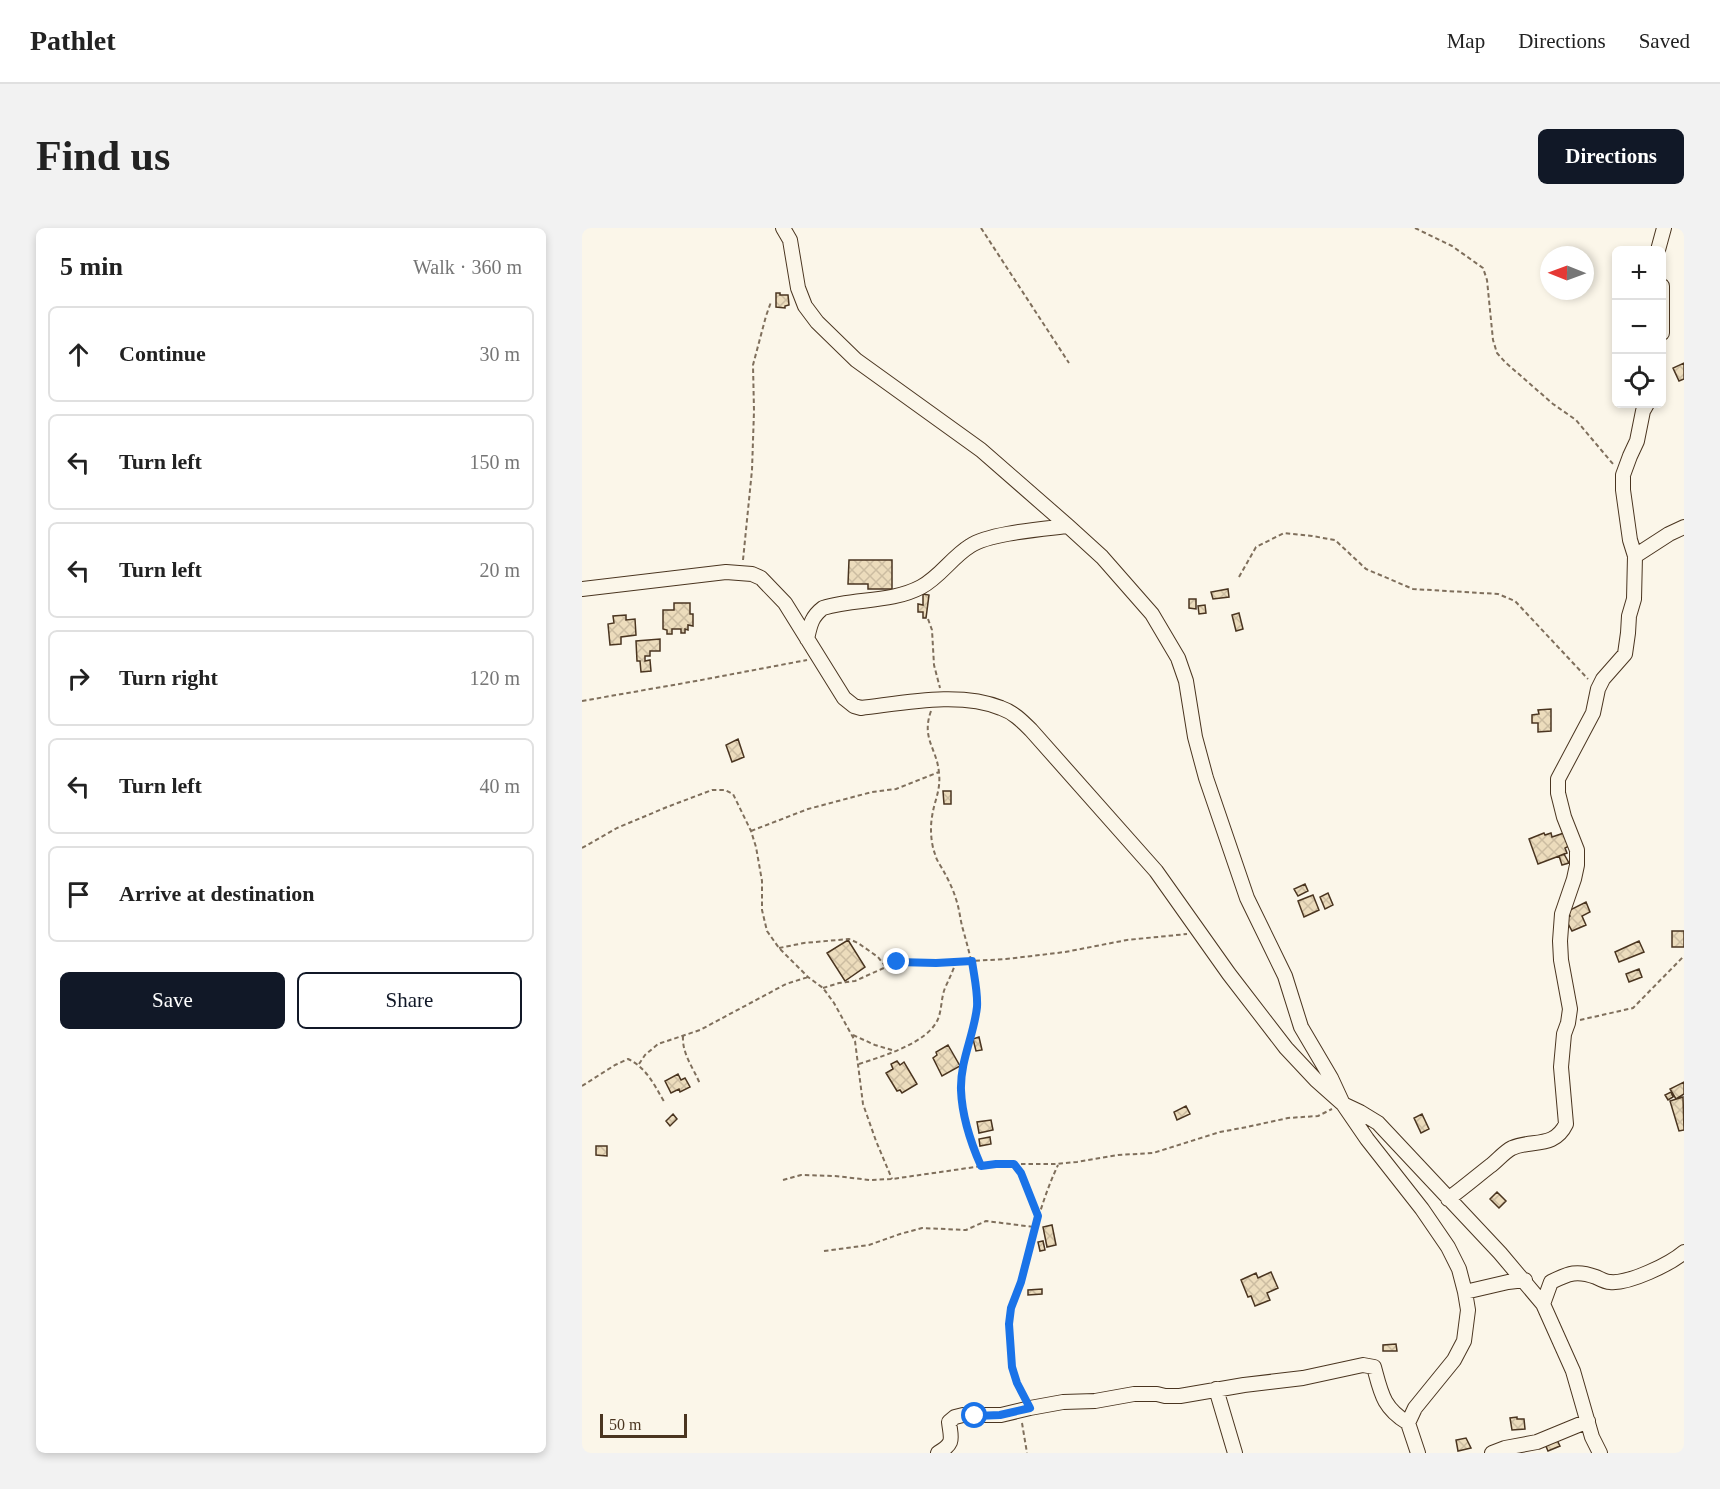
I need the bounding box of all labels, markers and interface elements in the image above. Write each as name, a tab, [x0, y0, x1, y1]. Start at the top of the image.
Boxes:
text: Pathlet	[30, 25, 116, 56]
text: Map	[1447, 29, 1485, 53]
text: Directions	[1518, 29, 1606, 53]
text: Saved	[1639, 29, 1690, 53]
button: Directions	[1538, 129, 1684, 184]
text: Find us	[36, 133, 170, 179]
north arrow	[1540, 246, 1594, 300]
map controls	[1612, 246, 1666, 408]
button: +	[1612, 246, 1666, 300]
text: 5 min	[60, 252, 123, 281]
text: Walk · 360 m	[413, 256, 522, 278]
button: −	[1612, 300, 1666, 354]
icon: ahead	[62, 338, 95, 371]
text: Continue	[119, 341, 206, 366]
text: 30 m	[479, 343, 520, 365]
button: locate	[1612, 354, 1666, 408]
icon: left	[62, 446, 95, 479]
text: Turn left	[119, 449, 202, 474]
text: 150 m	[469, 451, 520, 473]
icon: left	[62, 554, 95, 587]
text: Turn left	[119, 557, 202, 582]
text: 20 m	[479, 559, 520, 581]
icon: right	[62, 662, 95, 695]
text: Turn right	[119, 665, 218, 690]
text: 120 m	[469, 667, 520, 689]
icon: left	[62, 770, 95, 803]
text: Turn left	[119, 773, 202, 798]
text: 40 m	[479, 775, 520, 797]
icon: arrive	[62, 878, 95, 911]
text: Arrive at destination	[119, 881, 315, 906]
route end	[883, 948, 909, 974]
button: Save	[60, 972, 285, 1029]
button: Share	[297, 972, 522, 1029]
route start	[961, 1402, 987, 1428]
scale bar	[600, 1411, 687, 1438]
text: 50 m	[609, 1416, 641, 1433]

